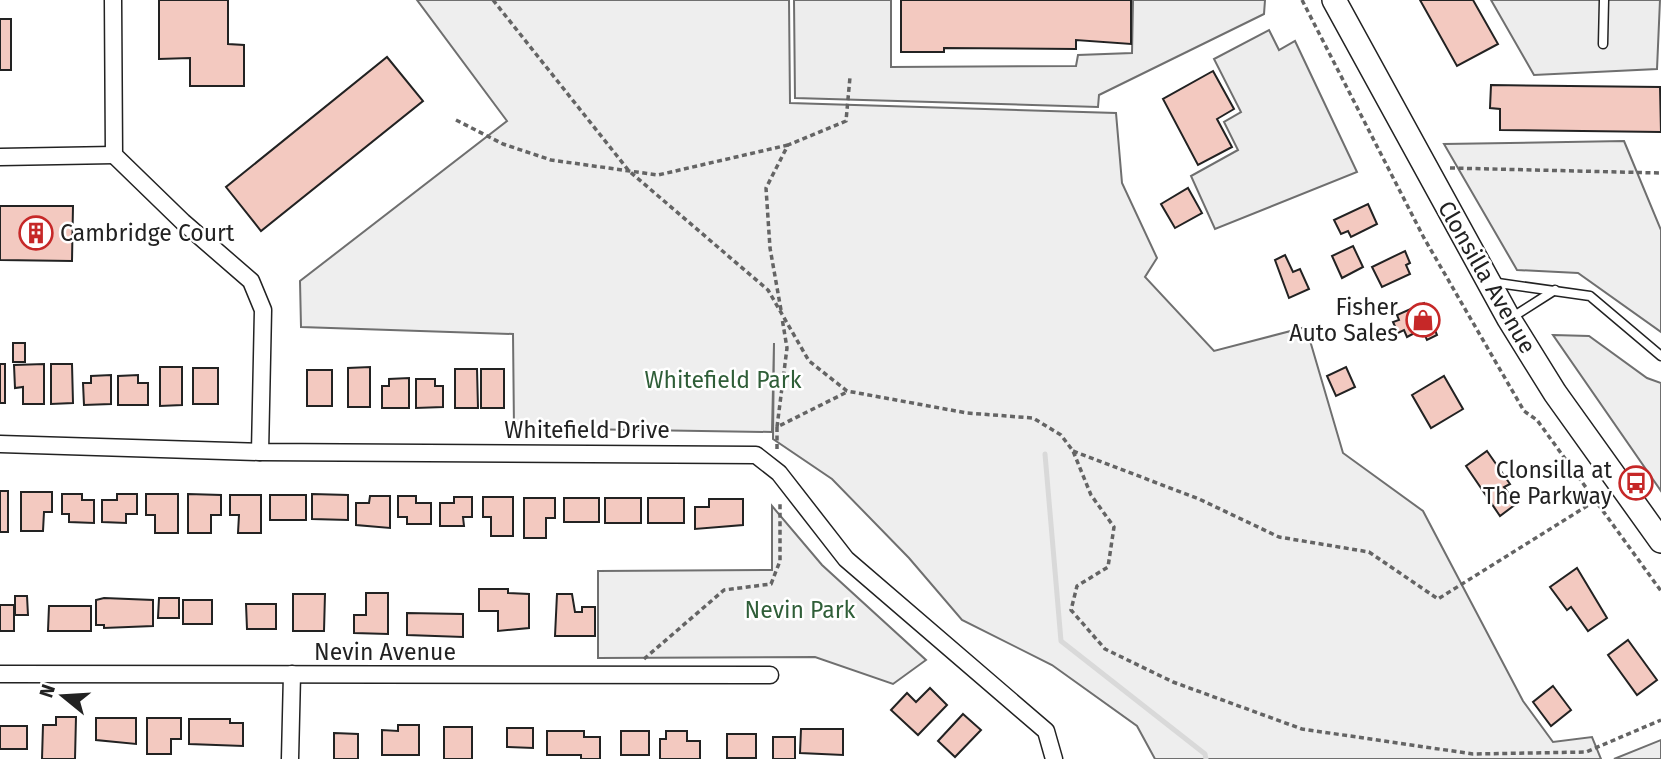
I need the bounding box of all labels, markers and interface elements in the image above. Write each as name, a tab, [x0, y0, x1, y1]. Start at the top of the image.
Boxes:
street label: Clonsilla Avenue	[1432, 196, 1542, 358]
building icon: Cambridge Court	[17, 214, 55, 252]
place label: Cambridge Court	[60, 219, 235, 247]
place label: Fisher Auto Sales	[1289, 293, 1398, 347]
shop icon: Fisher Auto Sales	[1404, 301, 1442, 339]
park label: Whitefield Park	[645, 366, 802, 394]
street label: Whitefield Drive	[504, 416, 670, 444]
place label: Clonsilla at The Parkway	[1483, 456, 1613, 510]
bus stop icon: Clonsilla at The Parkway	[1617, 464, 1655, 502]
park label: Nevin Park	[745, 596, 856, 624]
street label: Nevin Avenue	[314, 638, 456, 666]
north arrow	[28, 661, 98, 731]
text: N	[34, 681, 60, 700]

